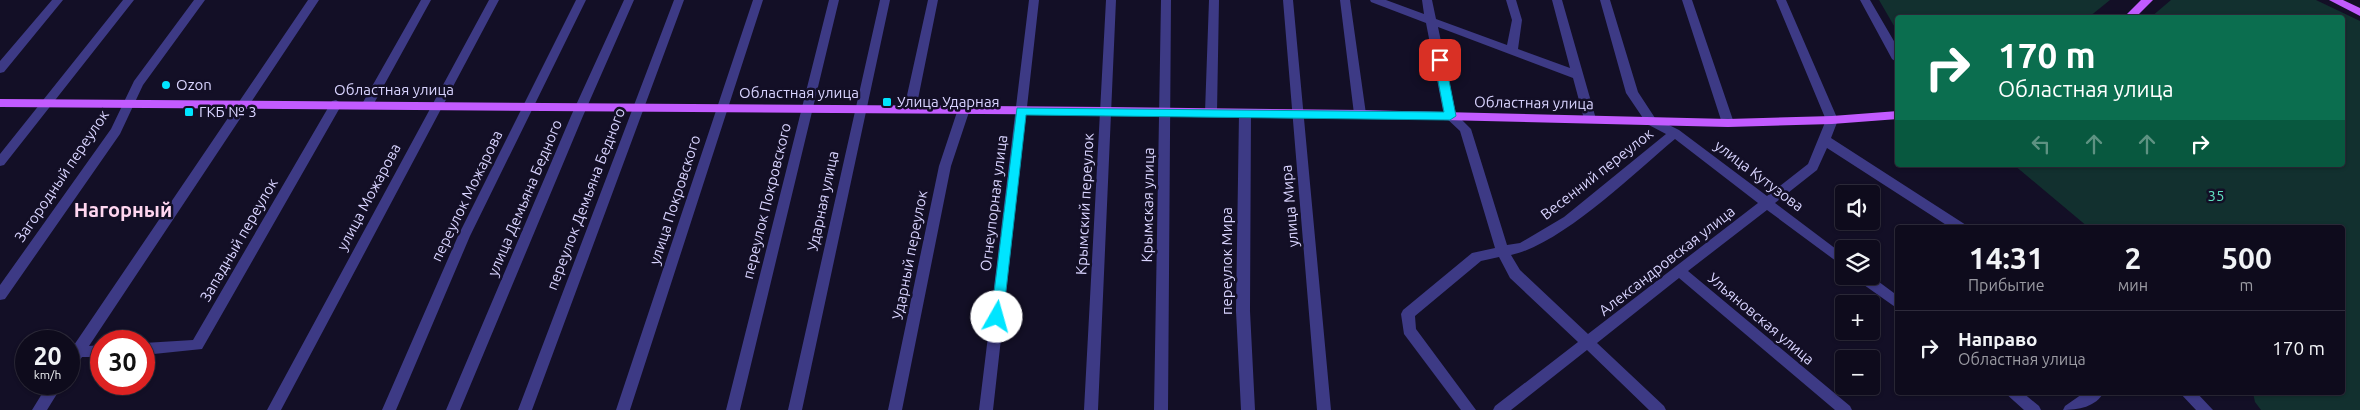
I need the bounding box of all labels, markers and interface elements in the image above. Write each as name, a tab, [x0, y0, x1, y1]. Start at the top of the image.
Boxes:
icon: right	[1915, 35, 1980, 100]
text: 170 m	[1998, 35, 2096, 75]
pin	[1419, 39, 1461, 81]
icon: arrive	[1426, 46, 1454, 74]
place label: Ozon	[176, 76, 212, 93]
text: Областная улица	[1998, 76, 2174, 101]
marker: Ozon	[160, 79, 172, 91]
street label: Областная улица	[334, 81, 454, 98]
street label: Областная улица	[739, 84, 859, 101]
place label: Улица Ударная	[897, 93, 1000, 110]
street label: Областная улица	[1474, 93, 1594, 112]
marker: Улица Ударная	[881, 96, 893, 108]
place label: ГКБ № 3	[199, 103, 257, 120]
street label: переулок Демьяна Бедного	[543, 105, 628, 292]
street label: Загородный переулок	[11, 106, 112, 245]
marker: ГКБ № 3	[183, 106, 195, 118]
street label: улица Демьяна Бедного	[484, 117, 565, 279]
street label: переулок Покровского	[739, 121, 794, 281]
street label: Весенний переулок	[1537, 124, 1656, 223]
street label: переулок Можарова	[427, 128, 506, 264]
icon: left	[2027, 130, 2055, 158]
icon: ahead	[2080, 130, 2108, 158]
icon: ahead	[2133, 130, 2161, 158]
icon: right	[2186, 130, 2214, 158]
street label: Крымский переулок	[1072, 132, 1097, 275]
street label: улица Покровского	[646, 133, 703, 267]
street label: Огнеупорная улица	[977, 134, 1010, 272]
street label: улица Кутузова	[1712, 137, 1807, 215]
street label: улица Можарова	[333, 140, 404, 253]
street label: Крымская улица	[1138, 147, 1157, 263]
street label: Ударная улица	[804, 149, 841, 253]
street label: улица Мира	[1277, 164, 1302, 248]
street label: Западный переулок	[196, 175, 281, 304]
map controls	[1835, 185, 1880, 395]
button: sound	[1835, 185, 1880, 230]
park label: 35	[2208, 187, 2224, 204]
street label: Ударный переулок	[889, 189, 930, 321]
district label: Нагорный	[74, 198, 172, 221]
street label: Александровская улица	[1595, 202, 1738, 319]
street label: переулок Мира	[1218, 207, 1235, 315]
button: layers	[1835, 240, 1880, 285]
text: 14:31	[1969, 241, 2044, 275]
text: 2	[2124, 241, 2141, 275]
text: 500	[2221, 241, 2272, 275]
street label: Ульяновская улица	[1705, 269, 1818, 368]
text: Прибытие	[1968, 276, 2045, 294]
text: мин	[2118, 276, 2148, 294]
text: m	[2240, 276, 2253, 294]
position arrow	[970, 290, 1022, 342]
button: +	[1835, 295, 1880, 340]
text: Направо	[1958, 328, 2038, 350]
speed limit sign: 30	[90, 330, 155, 395]
icon: right	[1915, 334, 1943, 362]
text: 170 m	[2272, 337, 2325, 359]
text: 20	[33, 342, 62, 370]
button: −	[1835, 350, 1880, 395]
text: Областная улица	[1958, 350, 2086, 368]
text: km/h	[34, 368, 61, 381]

